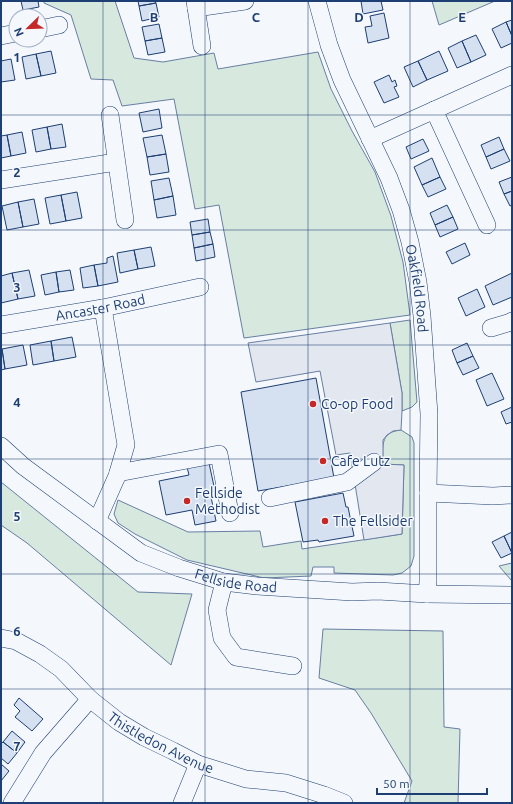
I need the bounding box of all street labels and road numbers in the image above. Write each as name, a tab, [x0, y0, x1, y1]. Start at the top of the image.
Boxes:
street label: Oakfield Road	[403, 243, 431, 333]
street label: Ancaster Road	[54, 291, 147, 324]
street label: Fellside Road	[193, 565, 278, 595]
street label: Thistledon Avenue	[105, 708, 216, 776]

